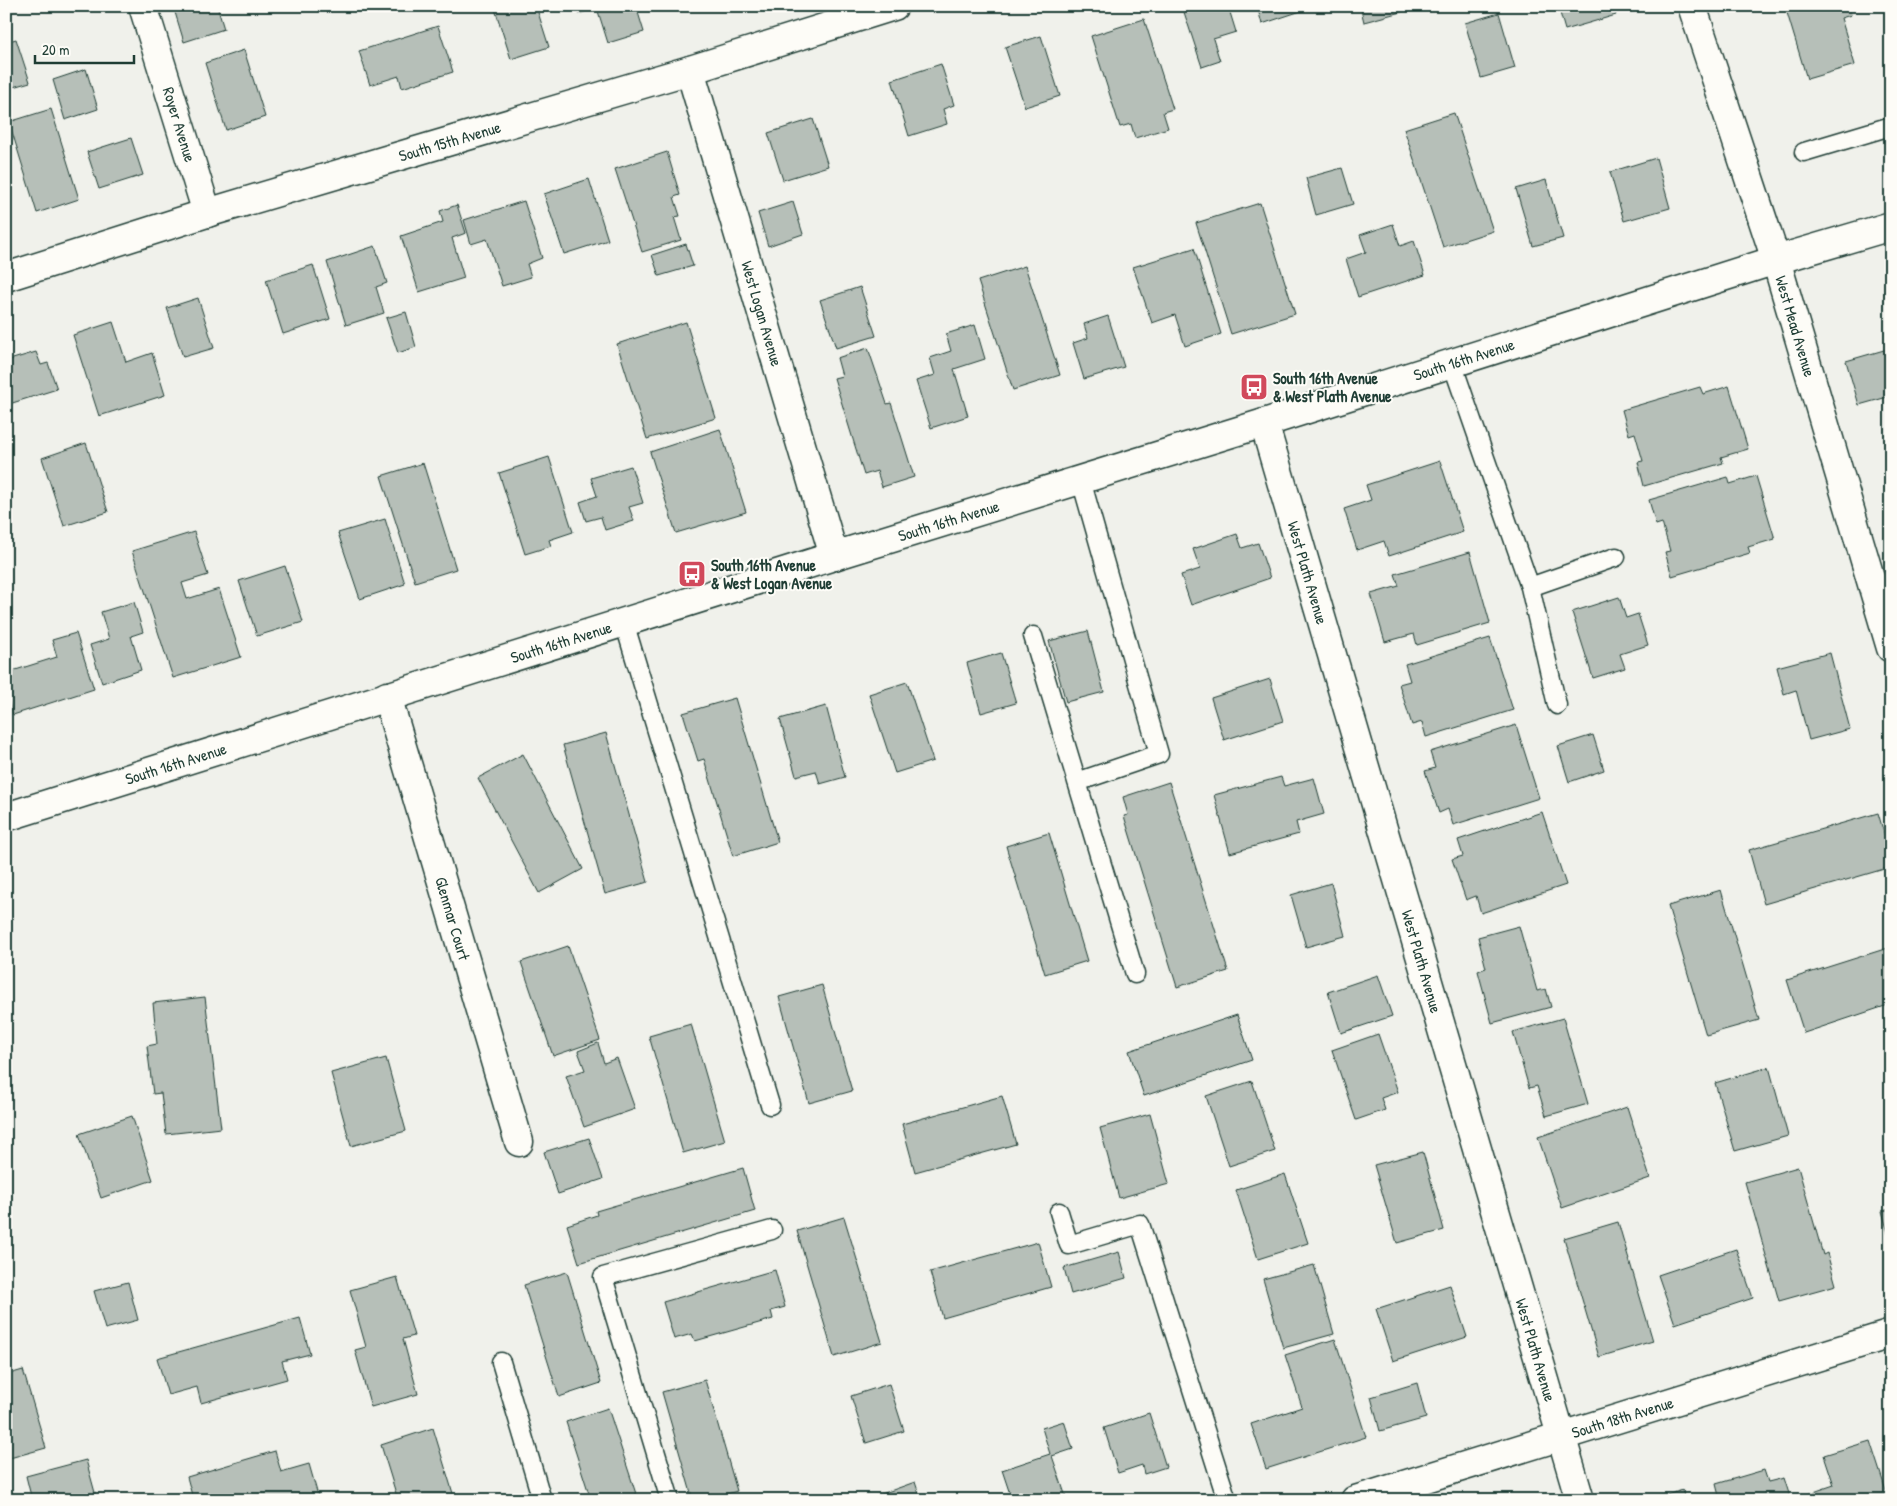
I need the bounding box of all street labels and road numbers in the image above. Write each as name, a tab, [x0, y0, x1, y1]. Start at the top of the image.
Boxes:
street label: Royer Avenue	[158, 84, 202, 165]
street label: South 15th Avenue	[396, 115, 504, 167]
street label: West Logan Avenue	[736, 258, 788, 369]
street label: West Mead Avenue	[1770, 273, 1821, 380]
street label: South 16th Avenue	[1411, 333, 1518, 386]
street label: South 16th Avenue	[895, 494, 1002, 547]
street label: West Plath Avenue	[1282, 519, 1334, 627]
street label: South 16th Avenue	[508, 616, 615, 668]
street label: South 16th Avenue	[122, 737, 230, 790]
street label: Glenmar Court	[430, 874, 476, 963]
street label: West Plath Avenue	[1396, 907, 1448, 1016]
street label: West Plath Avenue	[1510, 1296, 1562, 1405]
street label: South 18th Avenue	[1569, 1391, 1677, 1443]

